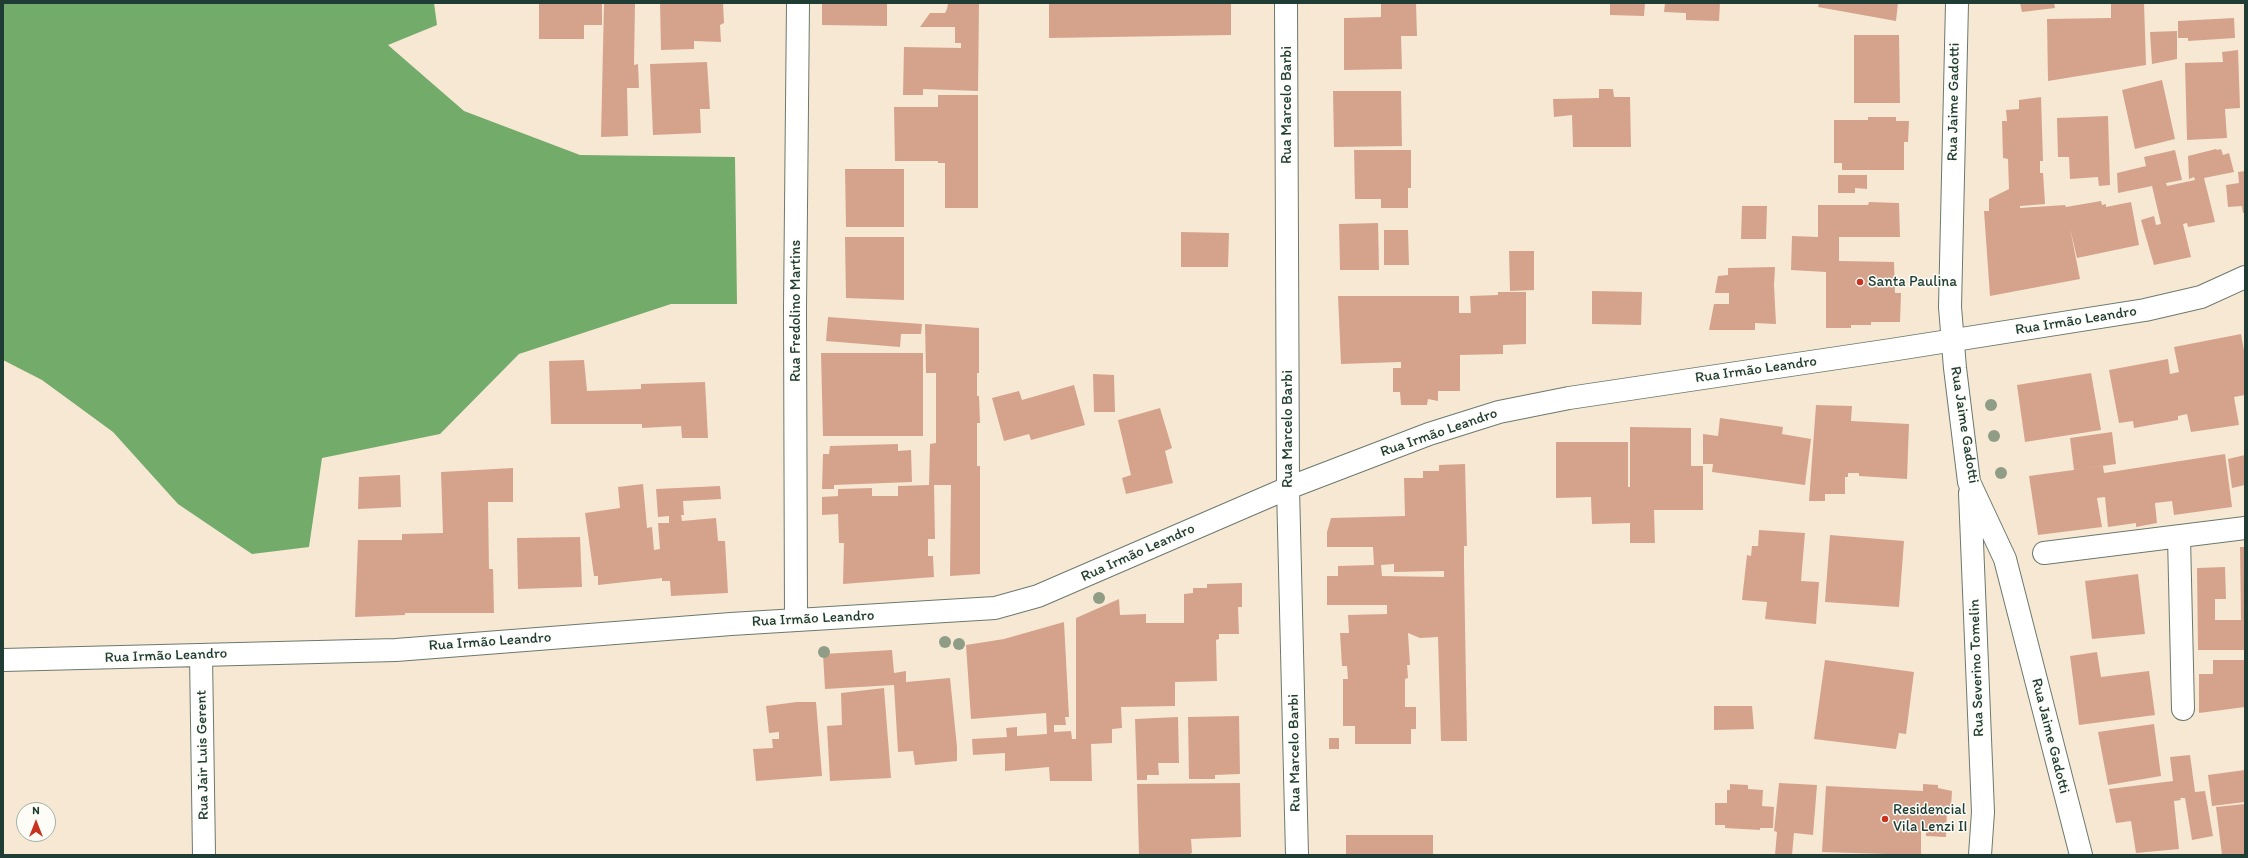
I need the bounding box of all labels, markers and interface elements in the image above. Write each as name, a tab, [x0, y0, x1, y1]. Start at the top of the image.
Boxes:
street label: Rua Jaime Gadotti	[1944, 43, 1964, 161]
street label: Rua Marcelo Barbi	[1278, 46, 1296, 164]
street label: Rua Fredolino Martins	[787, 240, 805, 382]
place label: Santa Paulina	[1868, 273, 1957, 291]
marker: Santa Paulina	[1855, 277, 1865, 287]
street label: Rua Irmão Leandro	[2014, 303, 2138, 339]
street label: Rua Irmão Leandro	[1694, 353, 1818, 387]
street label: Rua Jaime Gadotti	[1946, 365, 1982, 485]
street label: Rua Marcelo Barbi	[1279, 370, 1297, 488]
street label: Rua Irmão Leandro	[1378, 405, 1500, 461]
street label: Rua Irmão Leandro	[1078, 520, 1198, 586]
street label: Rua Severino Tomelin	[1966, 599, 1988, 737]
street label: Rua Irmão Leandro	[751, 607, 875, 631]
street label: Rua Irmão Leandro	[428, 629, 552, 655]
street label: Rua Irmão Leandro	[104, 645, 228, 667]
street label: Rua Jaime Gadotti	[2027, 676, 2073, 796]
street label: Rua Jair Luis Gerent	[193, 690, 213, 820]
street label: Rua Marcelo Barbi	[1285, 694, 1305, 812]
place label: Residencial Vila Lenzi II	[1893, 801, 1967, 836]
north arrow	[16, 802, 56, 842]
text: N	[32, 804, 40, 817]
marker: Residencial Vila Lenzi II	[1880, 814, 1890, 824]

